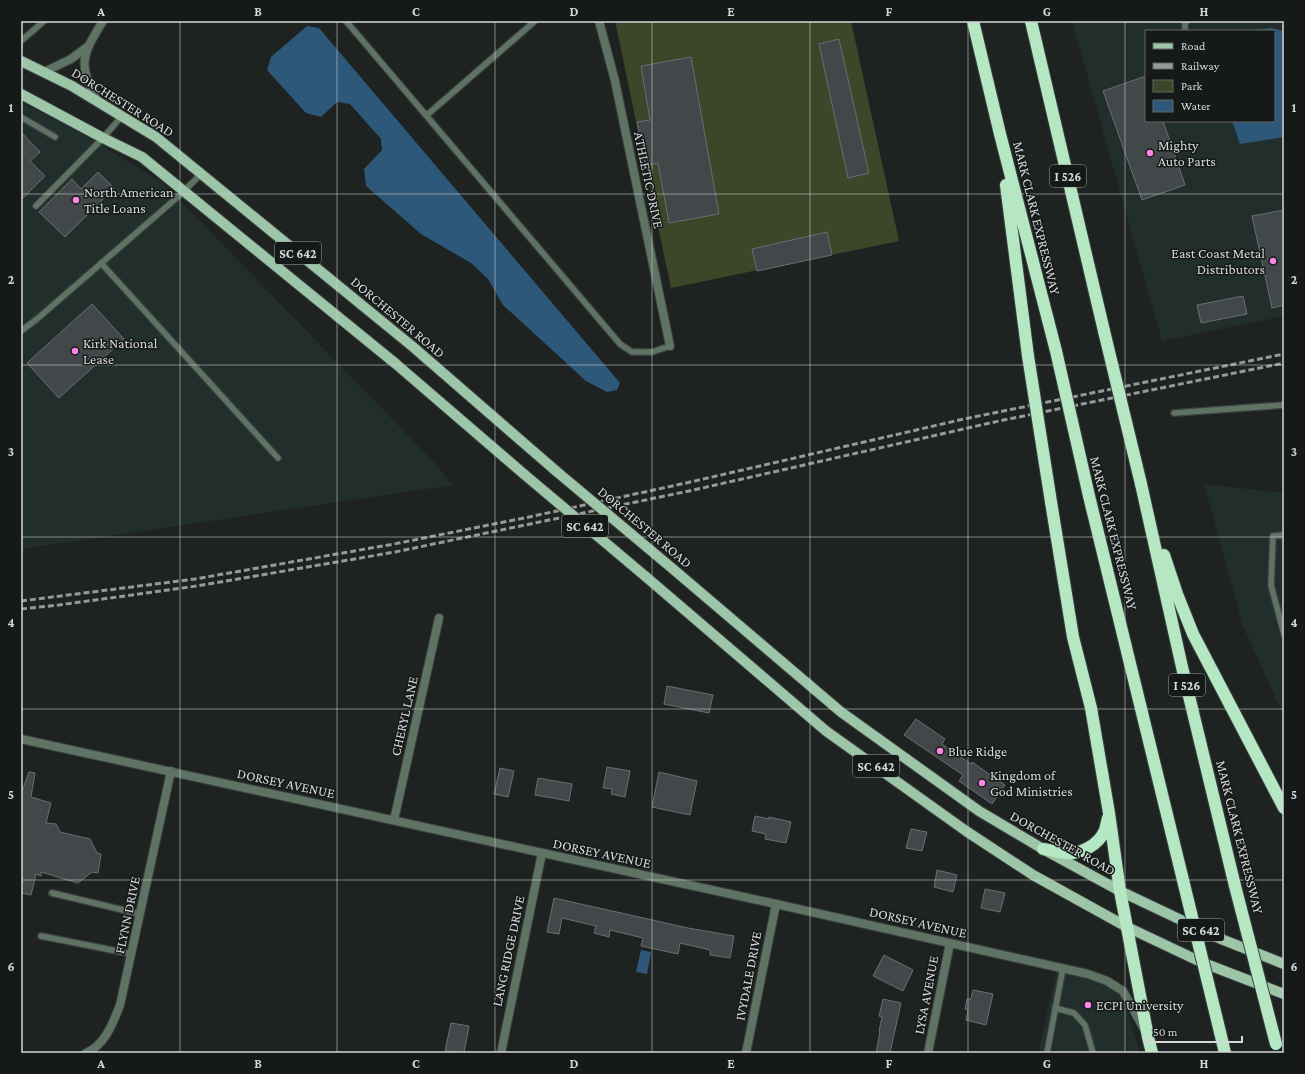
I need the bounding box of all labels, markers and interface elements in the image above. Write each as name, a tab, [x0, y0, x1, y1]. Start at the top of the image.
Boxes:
text: A	[96, 4, 105, 19]
text: B	[254, 4, 262, 19]
text: C	[412, 4, 420, 19]
text: D	[570, 4, 579, 19]
text: E	[727, 4, 735, 19]
text: F	[886, 4, 893, 19]
text: G	[1043, 4, 1051, 19]
text: H	[1200, 4, 1209, 19]
legend	[1145, 30, 1275, 122]
text: Road	[1181, 39, 1206, 53]
text: Railway	[1181, 59, 1220, 73]
street label: DORCHESTER ROAD	[69, 64, 177, 140]
text: Park	[1181, 79, 1203, 93]
text: Water	[1181, 99, 1211, 113]
text: 1	[9, 100, 14, 115]
text: 1	[1292, 100, 1297, 115]
street label: ATHLETIC DRIVE	[631, 130, 667, 230]
place label: Mighty Auto Parts	[1158, 137, 1216, 169]
street label: MARK CLARK EXPRESSWAY	[1010, 140, 1064, 297]
marker: Mighty Auto Parts	[1145, 148, 1155, 158]
road number: I 526	[1050, 165, 1086, 187]
place label: North American Title Loans	[84, 184, 174, 216]
marker: North American Title Loans	[71, 195, 81, 205]
road number: SC 642	[275, 242, 321, 264]
place label: East Coast Metal Distributors	[1171, 245, 1265, 277]
marker: East Coast Metal Distributors	[1268, 256, 1278, 266]
text: 2	[8, 272, 15, 287]
text: 2	[1291, 272, 1298, 287]
street label: DORCHESTER ROAD	[348, 273, 448, 361]
place label: Kirk National Lease	[83, 335, 158, 367]
marker: Kirk National Lease	[70, 346, 80, 356]
text: 3	[8, 444, 14, 459]
text: 3	[1291, 444, 1297, 459]
street label: MARK CLARK EXPRESSWAY	[1087, 455, 1141, 612]
street label: DORCHESTER ROAD	[595, 483, 695, 571]
road number: SC 642	[562, 515, 608, 537]
text: 4	[7, 615, 15, 630]
text: 4	[1290, 615, 1298, 630]
street label: CHERYL LANE	[387, 674, 421, 757]
road number: I 526	[1169, 674, 1205, 696]
place label: Blue Ridge	[948, 743, 1007, 759]
marker: Blue Ridge	[935, 746, 945, 756]
road number: SC 642	[853, 755, 899, 777]
street label: MARK CLARK EXPRESSWAY	[1213, 759, 1267, 916]
street label: DORSEY AVENUE	[236, 765, 337, 801]
place label: Kingdom of God Ministries	[990, 767, 1073, 799]
marker: Kingdom of God Ministries	[977, 778, 987, 788]
text: 5	[8, 787, 14, 802]
text: 5	[1291, 787, 1297, 802]
street label: DORCHESTER ROAD	[1008, 807, 1118, 879]
street label: DORSEY AVENUE	[552, 835, 653, 871]
street label: FLYNN DRIVE	[111, 875, 143, 955]
street label: LANG RIDGE DRIVE	[488, 894, 528, 1008]
street label: DORSEY AVENUE	[868, 903, 969, 941]
road number: SC 642	[1178, 919, 1224, 941]
street label: IVYDALE DRIVE	[732, 930, 765, 1022]
street label: LYSA AVENUE	[911, 954, 942, 1036]
text: 6	[7, 959, 15, 974]
text: 6	[1290, 959, 1298, 974]
place label: ECPI University	[1096, 997, 1184, 1013]
marker: ECPI University	[1083, 1000, 1093, 1010]
scale bar	[1147, 1018, 1242, 1044]
text: 50 m	[1153, 1025, 1178, 1039]
text: A	[96, 1056, 105, 1071]
text: B	[254, 1056, 262, 1071]
text: C	[412, 1056, 420, 1071]
text: D	[570, 1056, 579, 1071]
text: E	[727, 1056, 735, 1071]
text: F	[886, 1056, 893, 1071]
text: G	[1043, 1056, 1051, 1071]
text: H	[1200, 1056, 1209, 1071]

